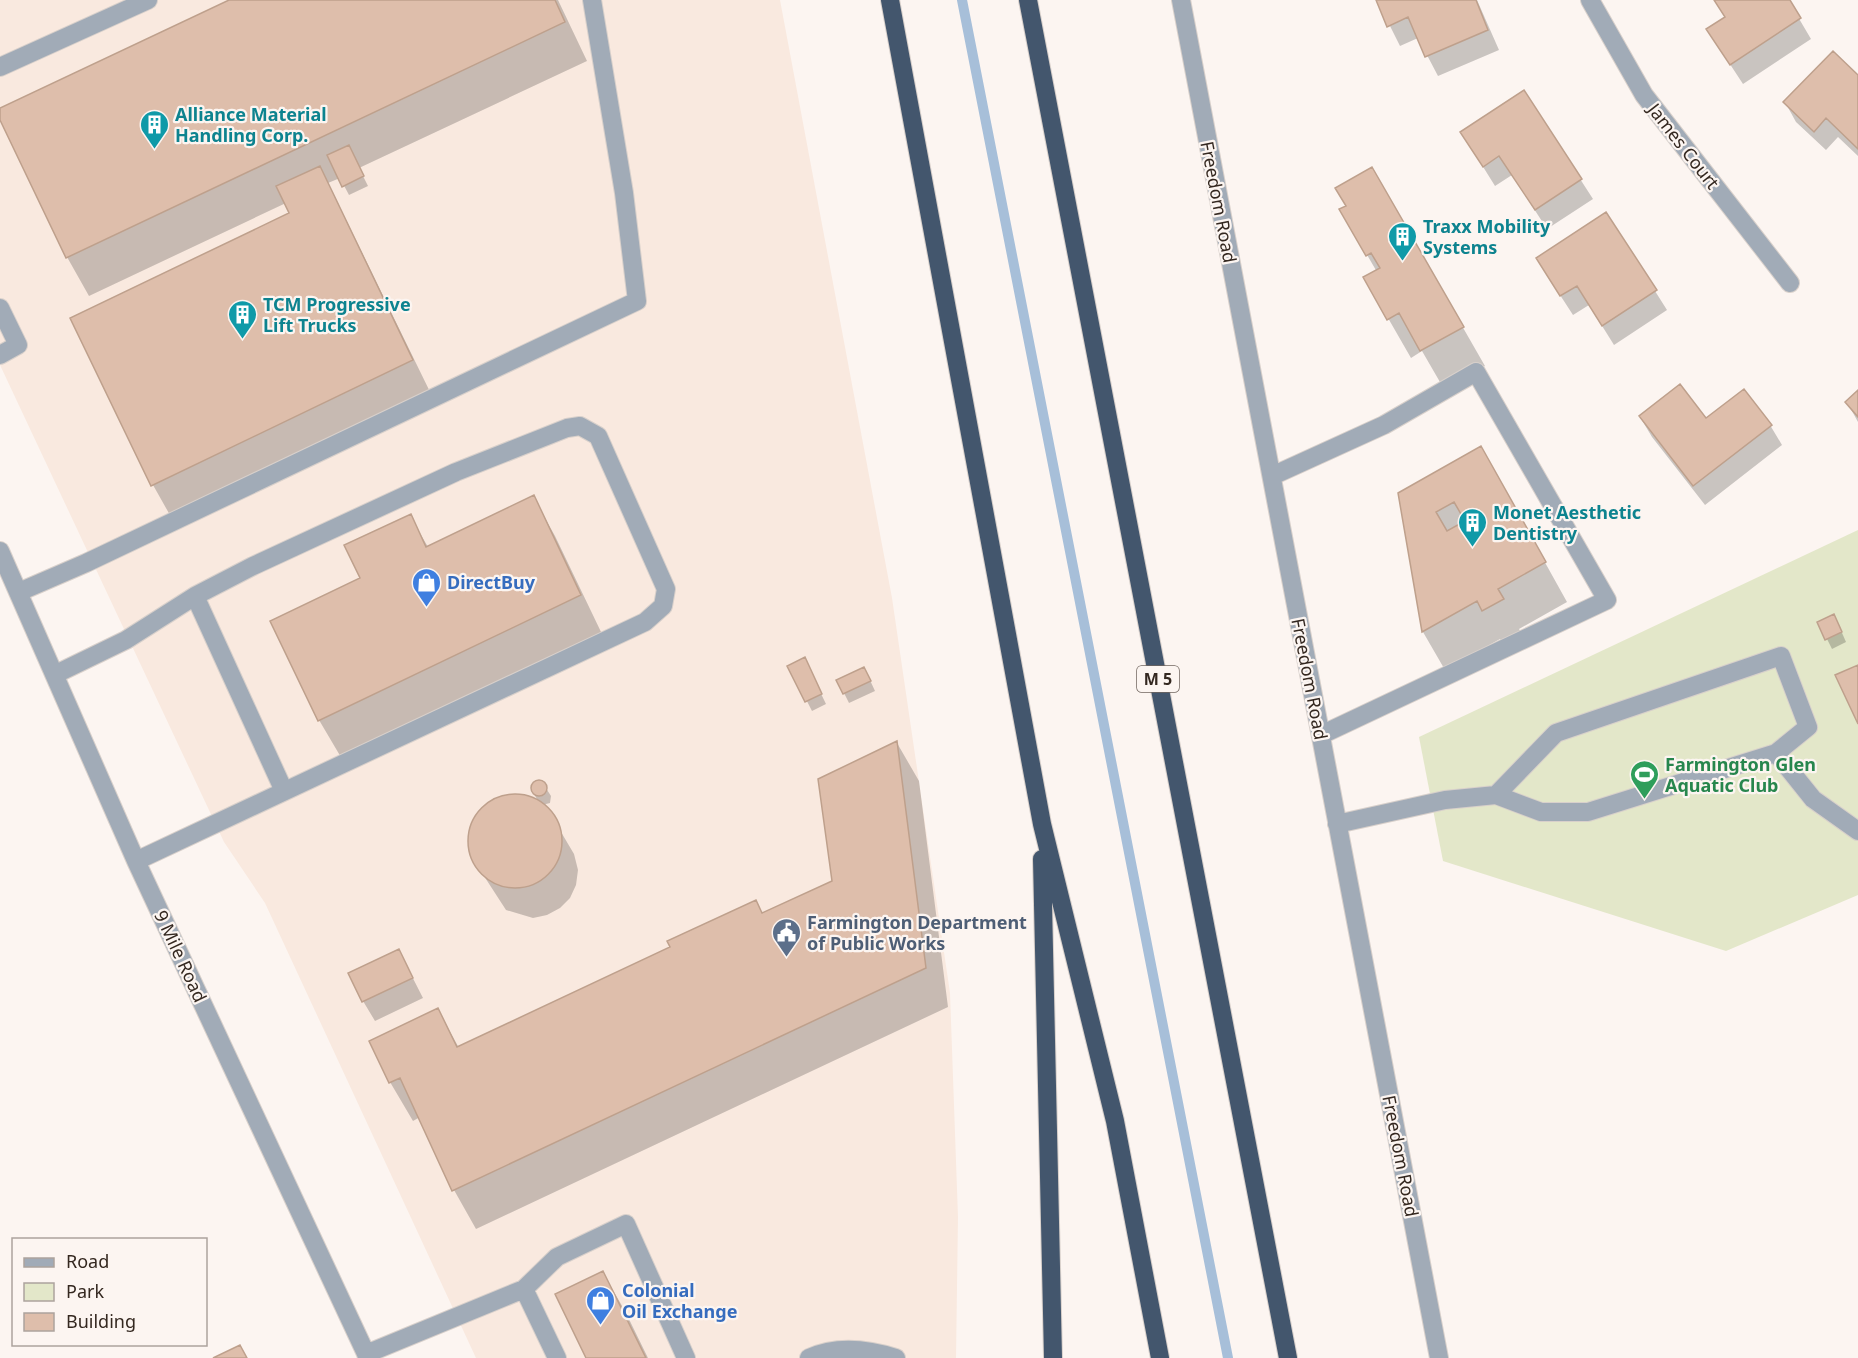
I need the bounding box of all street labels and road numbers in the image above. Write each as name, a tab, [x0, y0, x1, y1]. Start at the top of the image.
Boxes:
street label: James Court	[1642, 97, 1725, 194]
street label: Freedom Road	[1195, 139, 1243, 265]
street label: Freedom Road	[1286, 616, 1334, 742]
road number: M 5	[1137, 666, 1179, 692]
street label: 9 Mile Road	[149, 906, 213, 1006]
street label: Freedom Road	[1377, 1093, 1425, 1219]

